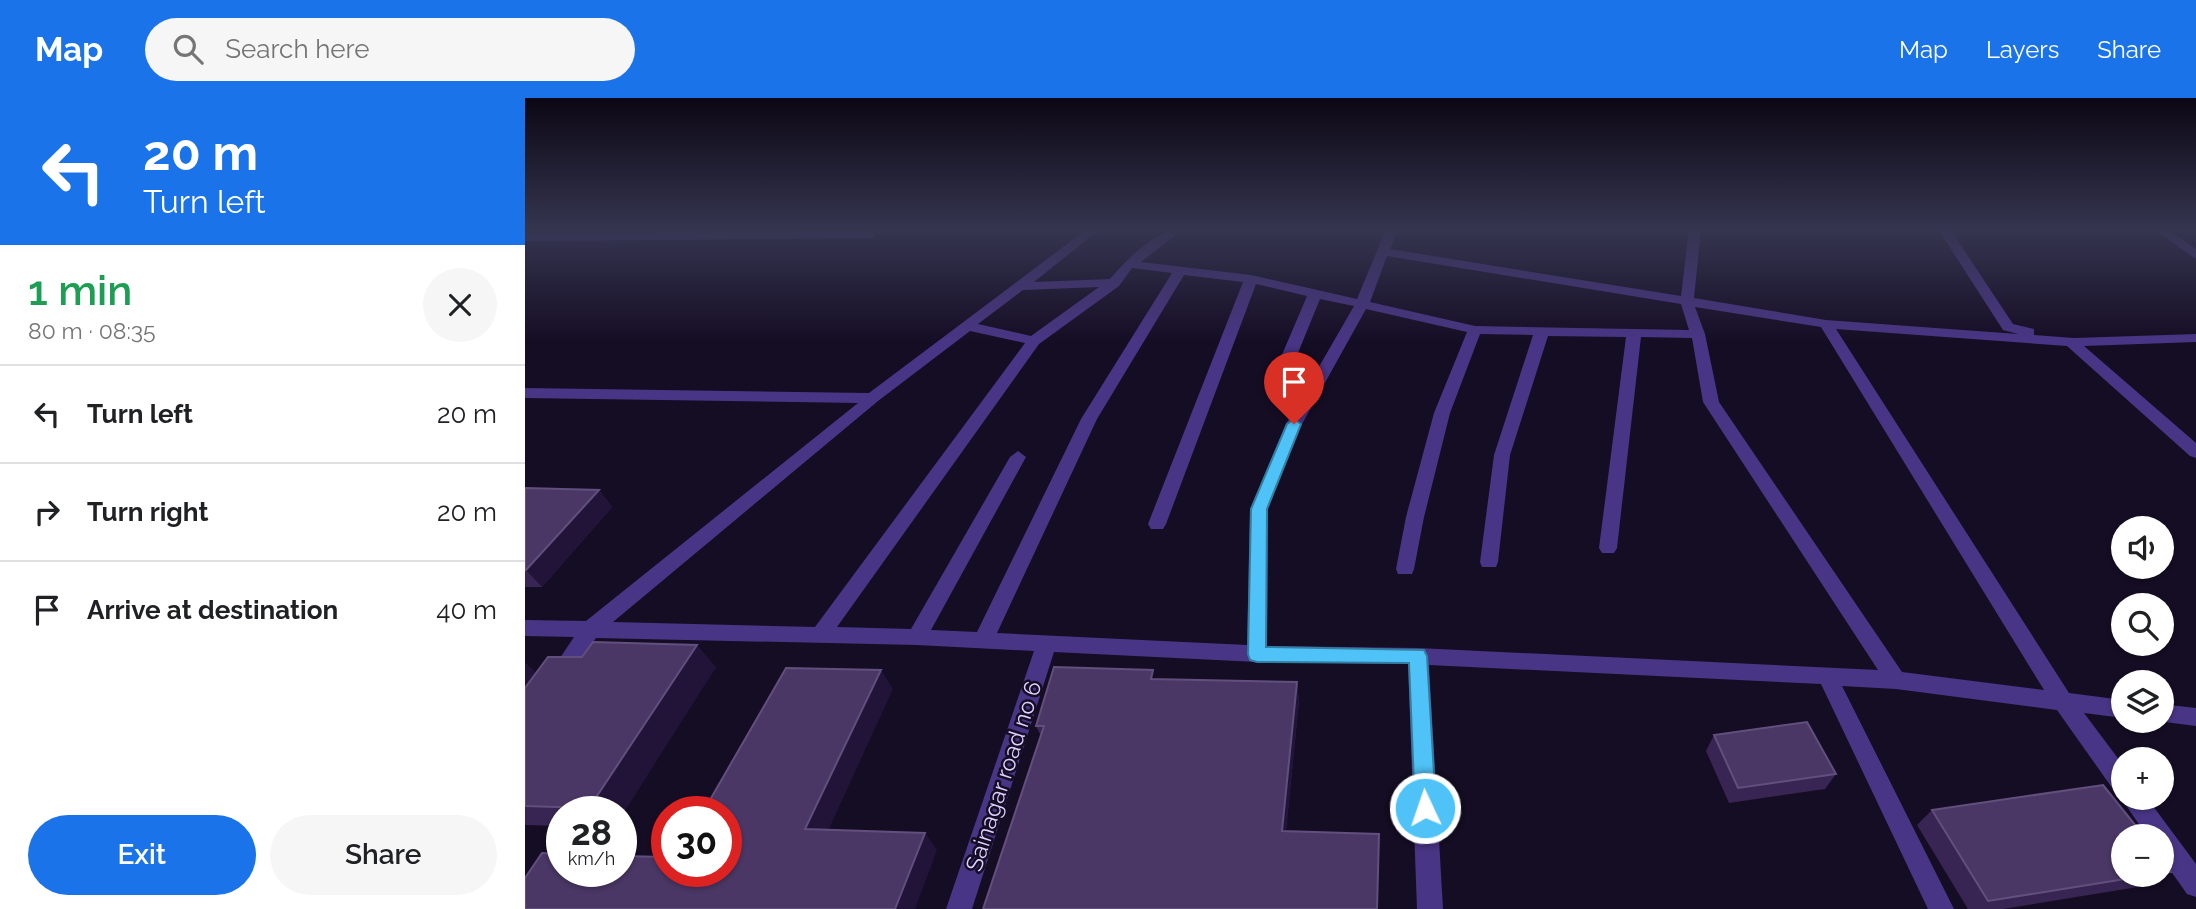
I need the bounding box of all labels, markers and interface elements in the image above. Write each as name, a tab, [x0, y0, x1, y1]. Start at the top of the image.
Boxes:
search box	[145, 18, 635, 81]
text: Map	[35, 30, 103, 69]
icon: search	[169, 30, 207, 68]
text: Search here	[225, 34, 370, 64]
text: Map	[1899, 35, 1948, 64]
text: Layers	[1986, 35, 2059, 64]
text: Share	[2097, 35, 2161, 64]
text: 20 m	[143, 124, 258, 181]
icon: left	[28, 126, 119, 217]
text: Turn left	[143, 183, 265, 220]
text: 1 min	[28, 266, 132, 315]
button: close	[423, 268, 497, 342]
text: 80 m · 08:35	[28, 317, 156, 344]
pin	[1264, 352, 1324, 424]
icon: arrive	[1275, 363, 1313, 401]
icon: left	[28, 395, 66, 433]
text: Turn left	[87, 399, 193, 429]
text: 20 m	[437, 399, 497, 429]
icon: right	[28, 493, 66, 531]
text: Turn right	[87, 497, 208, 527]
text: 20 m	[437, 497, 497, 527]
map controls	[2111, 516, 2174, 887]
button: sound	[2111, 516, 2174, 579]
icon: arrive	[28, 591, 66, 629]
button: search	[2111, 593, 2174, 656]
text: Arrive at destination	[87, 595, 338, 625]
text: 40 m	[436, 595, 497, 625]
button: layers	[2111, 670, 2174, 733]
street label: Sainagar road no 6	[959, 677, 1047, 875]
button: +	[2111, 747, 2174, 810]
position arrow	[1388, 771, 1462, 845]
speed limit sign: 30	[651, 796, 742, 887]
text: 28	[571, 812, 612, 853]
button: Exit	[28, 815, 256, 895]
button: Share	[270, 815, 497, 895]
button: −	[2111, 824, 2174, 887]
text: km/h	[568, 848, 615, 869]

